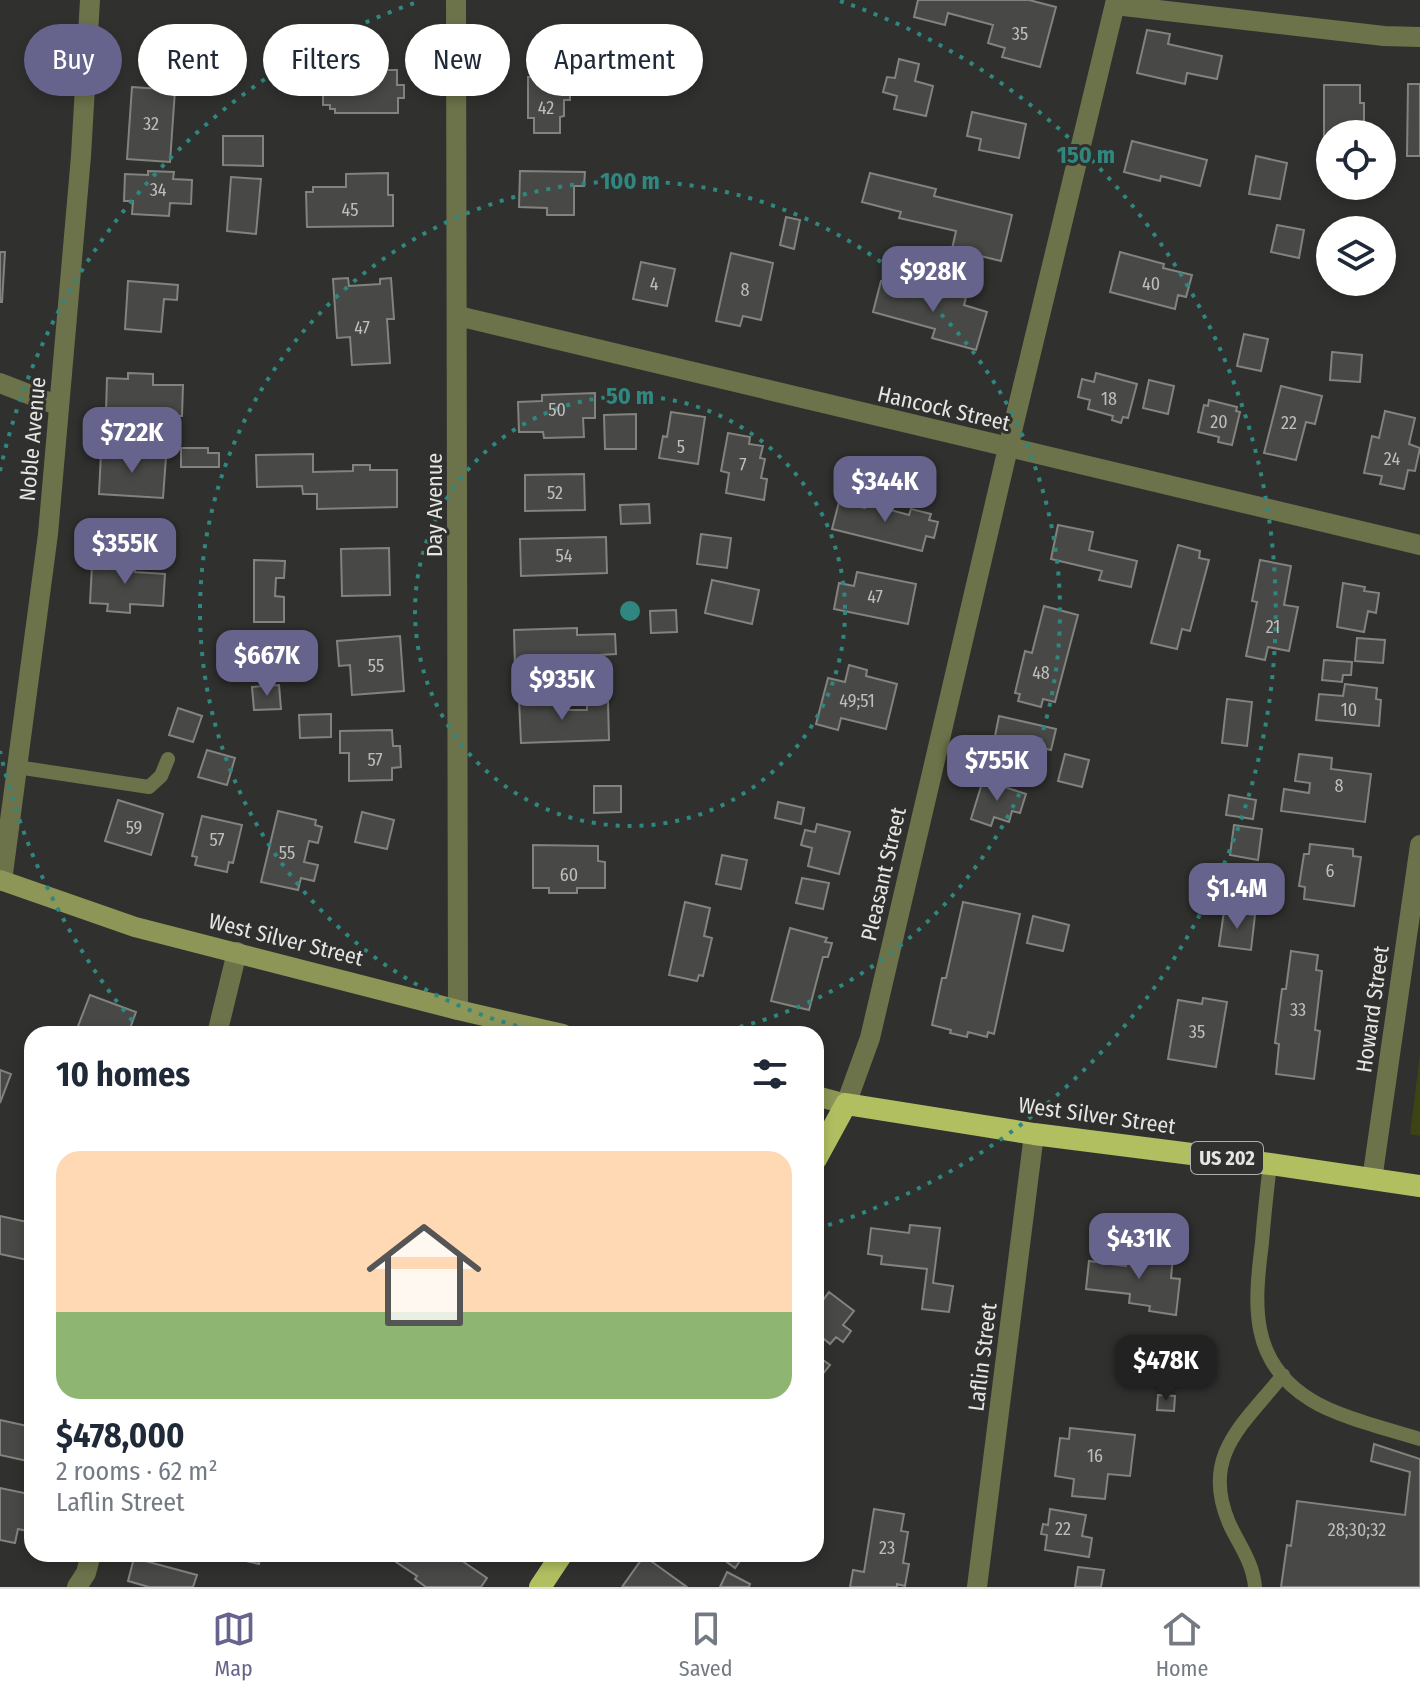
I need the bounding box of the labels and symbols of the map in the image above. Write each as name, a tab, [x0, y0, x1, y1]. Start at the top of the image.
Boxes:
house number: 35	[1012, 23, 1028, 45]
house number: 42	[538, 97, 554, 119]
house number: 32	[143, 113, 159, 135]
text: 150 m	[1057, 141, 1115, 169]
text: 100 m	[600, 167, 660, 195]
house number: 34	[150, 179, 167, 201]
house number: 45	[342, 199, 358, 221]
pin: $928K	[877, 246, 989, 314]
house number: 4	[650, 273, 659, 295]
house number: 40	[1142, 273, 1160, 295]
house number: 8	[741, 279, 750, 301]
house number: 47	[354, 317, 370, 339]
street label: Noble Avenue	[14, 376, 51, 502]
street label: Hancock Street	[875, 380, 1014, 437]
text: 50 m	[606, 382, 654, 410]
house number: 18	[1101, 388, 1117, 410]
house number: 50	[548, 399, 566, 421]
pin: $722K	[76, 407, 188, 475]
house number: 20	[1210, 411, 1228, 433]
house number: 22	[1281, 412, 1297, 434]
house number: 5	[677, 436, 685, 458]
house number: 24	[1384, 448, 1400, 470]
street label: Day Avenue	[421, 453, 448, 557]
house number: 7	[739, 454, 747, 476]
pin: $344K	[829, 456, 941, 524]
house number: 52	[547, 482, 563, 504]
pin: $355K	[69, 518, 181, 586]
house number: 54	[556, 545, 573, 567]
house number: 47	[867, 586, 883, 608]
centre of rings	[616, 597, 644, 625]
house number: 21	[1266, 616, 1280, 638]
pin: $667K	[211, 630, 323, 698]
pin: $935K	[506, 654, 618, 722]
house number: 55	[368, 655, 384, 677]
house number: 48	[1032, 662, 1050, 684]
house number: 49;51	[839, 690, 875, 712]
house number: 10	[1341, 699, 1357, 721]
pin: $755K	[941, 735, 1053, 803]
house number: 57	[367, 749, 383, 771]
house number: 8	[1335, 775, 1344, 797]
street label: Pleasant Street	[855, 804, 912, 944]
house number: 59	[126, 817, 142, 839]
house number: 57	[209, 829, 225, 851]
house number: 55	[279, 842, 295, 864]
house number: 6	[1326, 860, 1335, 882]
pin: $1.4M	[1181, 863, 1293, 931]
house number: 60	[560, 864, 578, 886]
street label: West Silver Street	[206, 907, 367, 972]
street label: Howard Street	[1350, 943, 1395, 1074]
house number: 33	[1290, 999, 1306, 1021]
house number: 35	[1189, 1021, 1205, 1043]
street label: West Silver Street	[1017, 1091, 1178, 1140]
road number: US 202	[1191, 1142, 1263, 1174]
pin: $431K	[1083, 1213, 1195, 1281]
street label: Laflin Street	[962, 1301, 1003, 1413]
pin: $478K	[1110, 1335, 1222, 1403]
house number: 16	[1087, 1445, 1103, 1467]
house number: 22	[1055, 1518, 1071, 1540]
house number: 28;30;32	[1328, 1519, 1386, 1541]
house number: 23	[879, 1537, 895, 1559]

